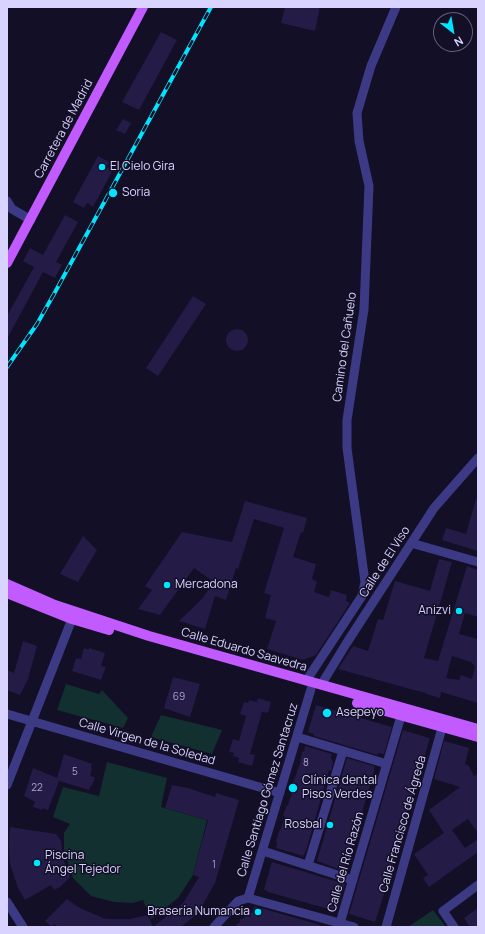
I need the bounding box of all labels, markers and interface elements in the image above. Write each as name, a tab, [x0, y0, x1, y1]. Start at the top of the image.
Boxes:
north arrow	[433, 12, 473, 52]
text: N	[452, 33, 466, 50]
street label: Carretera de Madrid	[32, 77, 96, 181]
place label: El Cielo Gira	[110, 160, 175, 174]
marker: El Cielo Gira	[97, 162, 107, 172]
place label: Soria	[122, 186, 150, 200]
marker: Soria	[107, 187, 119, 199]
street label: Camino del Cañuelo	[330, 291, 360, 403]
street label: Calle de El Viso	[357, 524, 413, 600]
place label: Mercadona	[175, 578, 238, 592]
marker: Mercadona	[162, 580, 172, 590]
place label: Anizvi	[418, 604, 451, 618]
marker: Anizvi	[454, 606, 464, 616]
street label: Calle Eduardo Saavedra	[180, 625, 308, 675]
house number: 69	[173, 691, 185, 703]
street label: Calle Santiago Gómez Santacruz	[235, 701, 301, 879]
place label: Asepeyo	[336, 706, 384, 720]
marker: Asepeyo	[321, 707, 333, 719]
street label: Calle Virgen de la Soledad	[77, 716, 217, 768]
street label: Calle Francisco de Ágreda	[377, 754, 429, 894]
house number: 8	[303, 757, 309, 769]
house number: 5	[72, 766, 78, 778]
place label: Clínica dental Pisos Verdes	[302, 774, 377, 802]
house number: 22	[31, 782, 43, 794]
marker: Clínica dental Pisos Verdes	[287, 782, 299, 794]
street label: Calle del Río Razón	[325, 810, 367, 914]
place label: Rosbal	[285, 818, 322, 832]
marker: Rosbal	[325, 820, 335, 830]
place label: Piscina Ángel Tejedor	[45, 849, 121, 877]
marker: Piscina Ángel Tejedor	[32, 858, 42, 868]
house number: 1	[212, 859, 216, 871]
place label: Brasería Numancia	[147, 905, 250, 919]
marker: Brasería Numancia	[253, 907, 263, 917]

